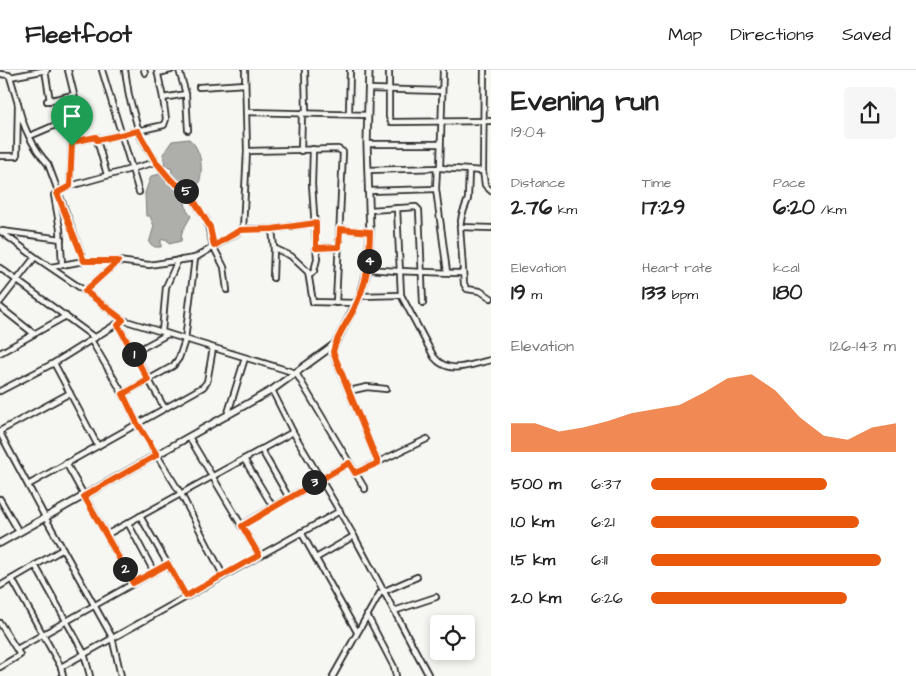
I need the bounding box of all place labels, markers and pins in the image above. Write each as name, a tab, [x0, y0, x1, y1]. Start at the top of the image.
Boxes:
pin	[51, 95, 93, 146]
pin: 5	[174, 178, 198, 204]
pin: 4	[356, 248, 382, 274]
pin: 1	[122, 342, 146, 366]
pin: 3	[302, 470, 326, 494]
pin: 2	[112, 556, 138, 582]

